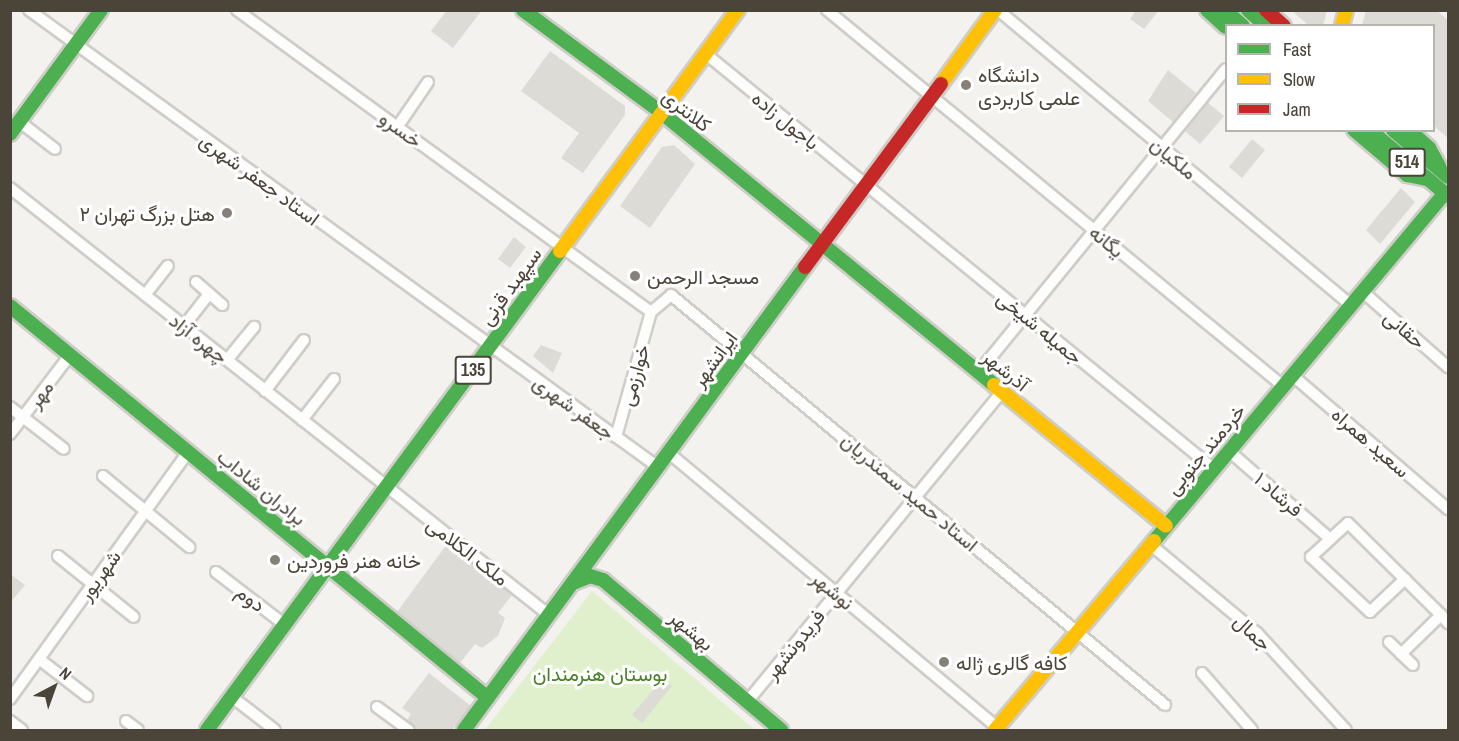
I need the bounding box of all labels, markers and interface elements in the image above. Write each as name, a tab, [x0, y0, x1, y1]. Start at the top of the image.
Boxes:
legend	[1225, 24, 1435, 132]
text: Fast	[1283, 37, 1311, 62]
place label: دانشگاه علمی کاربردی	[978, 62, 1080, 109]
text: Slow	[1283, 67, 1315, 92]
marker: دانشگاه علمی کاربردی	[959, 78, 973, 92]
street label: کلانتری	[658, 83, 716, 137]
street label: باجول زاده	[747, 86, 825, 154]
text: Jam	[1283, 97, 1311, 122]
street label: خسرو	[375, 106, 427, 152]
street label: استاد جعفر شهری	[195, 128, 325, 230]
street label: ملکیان	[1146, 132, 1202, 184]
road number: 514	[1388, 147, 1426, 177]
place label: هتل بزرگ تهران ۲	[79, 201, 215, 225]
marker: هتل بزرگ تهران ۲	[220, 206, 234, 220]
street label: یگانه	[1085, 220, 1129, 262]
street label: سپهبد قرنی	[474, 242, 546, 330]
place label: مسجد الرحمن	[647, 264, 759, 288]
marker: مسجد الرحمن	[628, 269, 642, 283]
street label: جمیله شیخی	[992, 285, 1088, 369]
street label: حقانی	[1379, 304, 1431, 354]
street label: چهره آزاد	[165, 308, 233, 368]
street label: ایرانشهر	[686, 327, 742, 391]
street label: خوارزمی	[614, 342, 654, 408]
street label: آذرشهر	[978, 344, 1034, 396]
road number: 135	[454, 355, 492, 385]
street label: جعفر شهری	[529, 369, 619, 445]
street label: مهر	[22, 375, 58, 413]
street label: خردمند جنوبی	[1160, 399, 1250, 499]
street label: سعید همراه	[1327, 402, 1415, 482]
street label: استاد حمید سمندریان	[837, 428, 983, 556]
street label: برادران شاداب	[213, 444, 311, 530]
street label: فرشاد ۱	[1250, 467, 1308, 521]
street label: ملک الکلامی	[422, 512, 514, 590]
street label: شهریور	[73, 545, 125, 605]
place label: خانه هنر فروردین	[287, 548, 421, 572]
marker: خانه هنر فروردین	[268, 553, 282, 567]
street label: نوشهر	[807, 565, 859, 615]
street label: دوم	[232, 579, 270, 617]
street label: فریدونشهر	[759, 604, 829, 684]
street label: بهشهر	[665, 605, 719, 655]
street label: جمال	[1229, 609, 1277, 655]
place label: کافه گالری ژاله	[956, 650, 1067, 674]
marker: کافه گالری ژاله	[937, 655, 951, 669]
north arrow	[24, 657, 84, 717]
park label: بوستان هنرمندان	[533, 661, 667, 685]
text: N	[55, 662, 77, 685]

